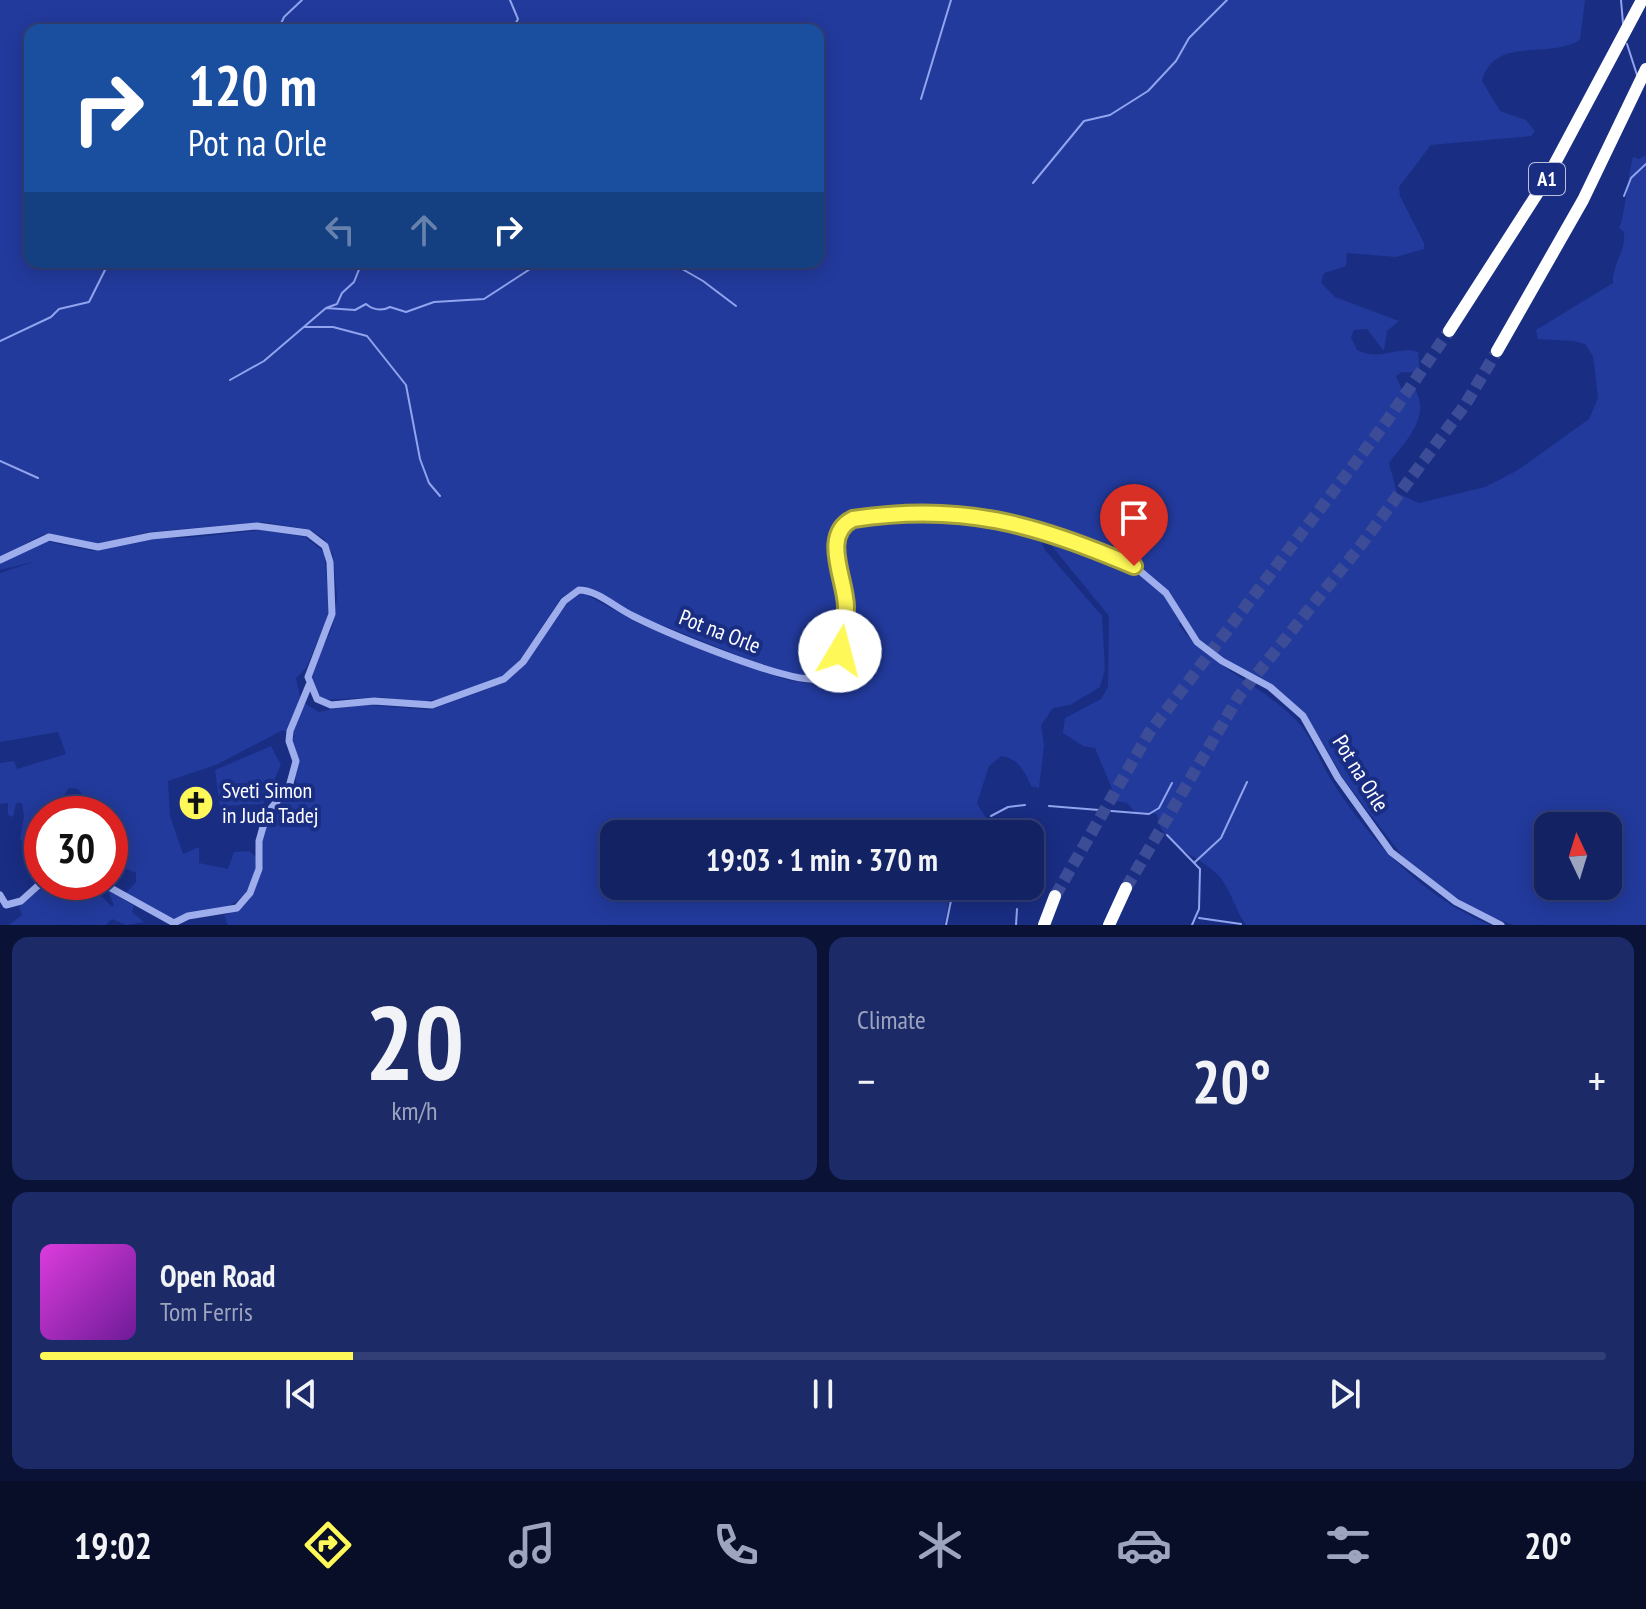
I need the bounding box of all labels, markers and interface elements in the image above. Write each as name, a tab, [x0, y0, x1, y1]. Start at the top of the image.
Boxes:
text: 120 m	[188, 49, 317, 121]
icon: right	[56, 56, 160, 160]
text: Pot na Orle	[188, 119, 327, 166]
road number: A1	[1529, 163, 1565, 195]
icon: left	[318, 208, 362, 252]
icon: ahead	[402, 208, 446, 252]
icon: right	[486, 208, 530, 252]
pin	[1100, 484, 1168, 566]
icon: arrive	[1112, 496, 1156, 540]
street label: Pot na Orle	[675, 603, 765, 659]
position arrow	[798, 609, 882, 693]
street label: Pot na Orle	[1327, 730, 1395, 816]
place label: Sveti Simon in Juda Tadej	[222, 776, 318, 829]
church icon: Sveti Simon in Juda Tadej	[177, 784, 215, 822]
speed limit sign: 30	[24, 796, 128, 900]
north arrow	[1534, 812, 1622, 900]
map controls	[1534, 812, 1622, 900]
text: 19:03 · 1 min · 370 m	[706, 840, 938, 879]
text: 20	[365, 974, 464, 1109]
text: Climate	[857, 1003, 926, 1036]
text: 20°	[1192, 1042, 1271, 1120]
text: −	[857, 1052, 875, 1109]
text: +	[1588, 1052, 1606, 1109]
text: km/h	[391, 1094, 438, 1127]
text: Open Road	[160, 1256, 275, 1295]
text: Tom Ferris	[160, 1295, 253, 1328]
icon: previous	[279, 1372, 323, 1416]
icon: pause	[801, 1372, 845, 1416]
icon: next	[1323, 1372, 1367, 1416]
icon: directions	[300, 1517, 356, 1573]
icon: music	[504, 1517, 560, 1573]
icon: phone	[708, 1517, 764, 1573]
icon: climate	[912, 1517, 968, 1573]
icon: car	[1116, 1517, 1172, 1573]
icon: filters	[1320, 1517, 1376, 1573]
text: 19:02	[74, 1522, 152, 1569]
text: 20°	[1524, 1522, 1572, 1569]

